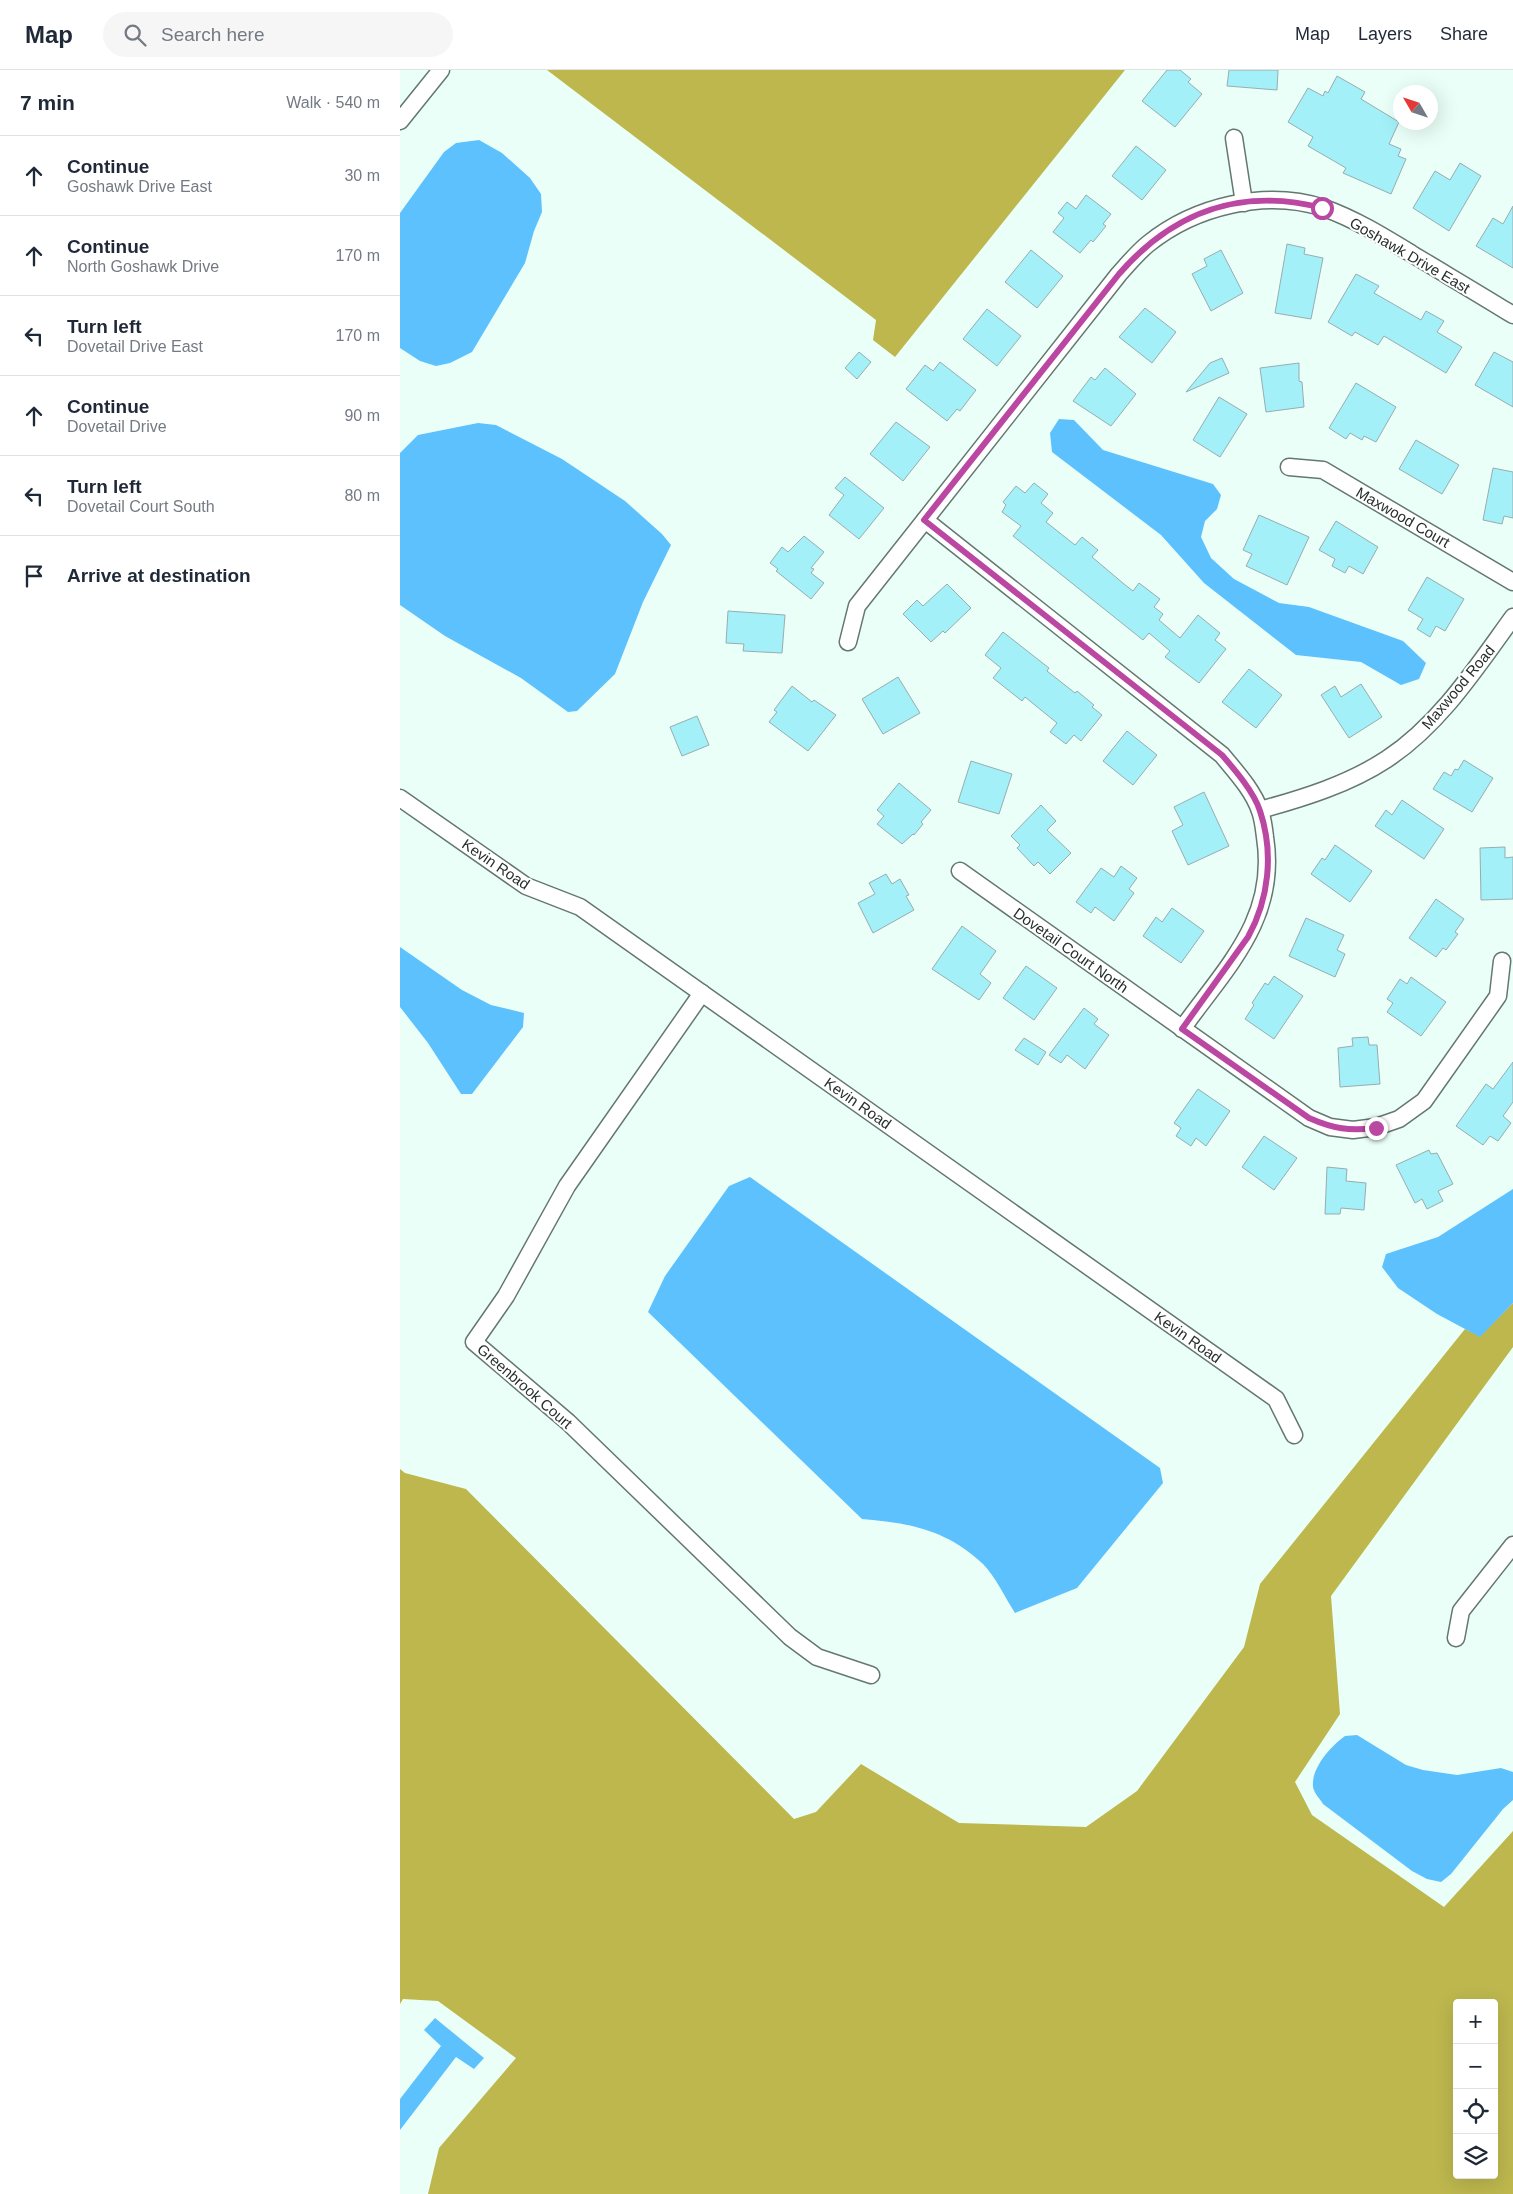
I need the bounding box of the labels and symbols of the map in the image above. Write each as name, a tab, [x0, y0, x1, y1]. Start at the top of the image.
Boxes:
north arrow	[1393, 85, 1438, 130]
route start	[1311, 197, 1334, 220]
street label: Goshawk Drive East	[1347, 214, 1474, 297]
street label: Maxwood Court	[1353, 483, 1453, 551]
street label: Maxwood Road	[1418, 642, 1498, 732]
street label: Kevin Road	[459, 835, 533, 893]
street label: Dovetail Court North	[1010, 904, 1132, 996]
street label: Kevin Road	[821, 1074, 895, 1132]
route end	[1365, 1117, 1388, 1140]
street label: Kevin Road	[1151, 1308, 1225, 1366]
street label: Greenbrook Court	[474, 1340, 577, 1432]

